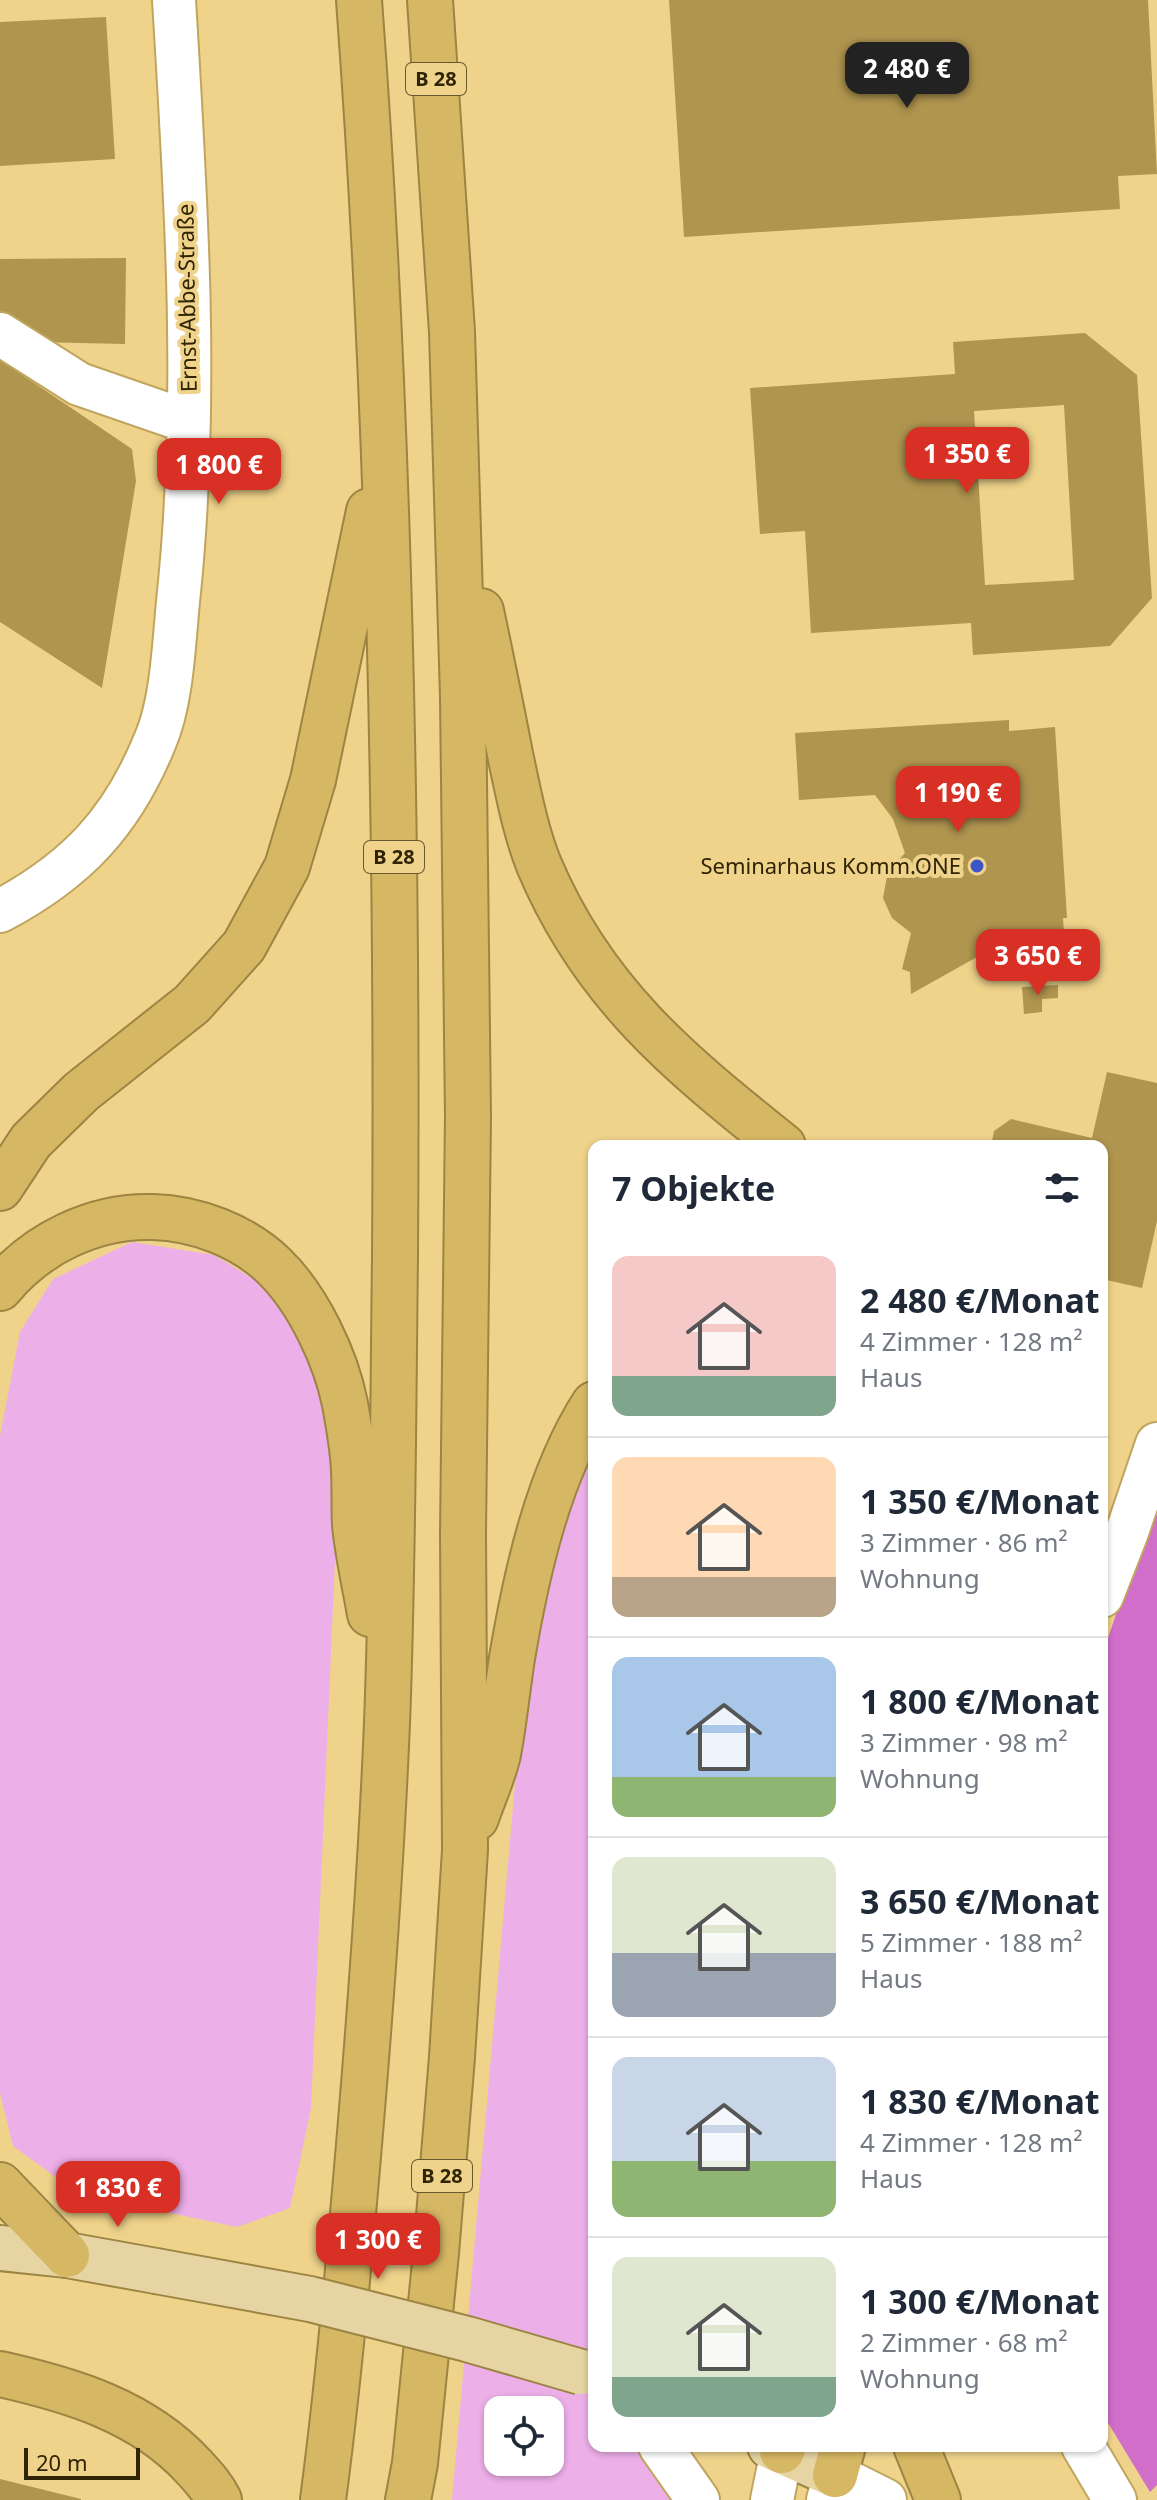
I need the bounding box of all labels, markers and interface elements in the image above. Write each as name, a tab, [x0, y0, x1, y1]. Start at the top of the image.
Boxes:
pin: 2 480 €	[833, 42, 981, 110]
text: 2 480 €	[863, 50, 951, 86]
road number: B 28	[406, 63, 466, 95]
street label: Ernst-Abbe-Straße	[169, 204, 203, 392]
pin: 1 350 €	[893, 427, 1041, 495]
text: 1 350 €	[923, 435, 1011, 471]
pin: 1 800 €	[145, 438, 293, 506]
text: 1 800 €	[175, 446, 263, 482]
pin: 1 190 €	[884, 766, 1032, 834]
text: 1 190 €	[914, 774, 1002, 810]
road number: B 28	[364, 841, 424, 873]
place label: Seminarhaus Komm.ONE	[700, 850, 961, 880]
marker: Seminarhaus Komm.ONE	[968, 857, 986, 875]
pin: 3 650 €	[964, 929, 1112, 997]
text: 3 650 €	[994, 937, 1082, 973]
text: 7 Objekte	[612, 1165, 775, 1211]
icon: filters	[1040, 1166, 1084, 1210]
text: 2 480 €/Monat	[860, 1277, 1100, 1323]
icon: home	[676, 1288, 772, 1384]
text: 4 Zimmer · 128 m²	[860, 1323, 1083, 1359]
text: Haus	[860, 1359, 922, 1395]
text: 1 350 €/Monat	[860, 1478, 1100, 1524]
icon: home	[676, 1489, 772, 1585]
text: 3 Zimmer · 86 m²	[860, 1524, 1068, 1560]
text: Wohnung	[860, 1560, 980, 1596]
text: 1 800 €/Monat	[860, 1678, 1100, 1724]
icon: home	[676, 1689, 772, 1785]
text: 3 Zimmer · 98 m²	[860, 1724, 1068, 1760]
text: Wohnung	[860, 1760, 980, 1796]
text: 3 650 €/Monat	[860, 1878, 1100, 1924]
icon: home	[676, 1889, 772, 1985]
text: 5 Zimmer · 188 m²	[860, 1924, 1083, 1960]
text: Haus	[860, 1960, 922, 1996]
text: 1 830 €/Monat	[860, 2078, 1100, 2124]
icon: home	[676, 2089, 772, 2185]
text: 4 Zimmer · 128 m²	[860, 2124, 1083, 2160]
road number: B 28	[412, 2160, 472, 2192]
text: Haus	[860, 2160, 922, 2196]
pin: 1 830 €	[44, 2161, 192, 2229]
text: 1 830 €	[74, 2169, 162, 2205]
pin: 1 300 €	[304, 2213, 452, 2281]
text: 1 300 €	[334, 2221, 422, 2257]
text: 1 300 €/Monat	[860, 2278, 1100, 2324]
icon: home	[676, 2289, 772, 2385]
text: 2 Zimmer · 68 m²	[860, 2324, 1068, 2360]
text: Wohnung	[860, 2360, 980, 2396]
map controls	[484, 2396, 564, 2476]
button: locate	[484, 2396, 564, 2476]
scale bar	[24, 2444, 140, 2480]
text: 20 m	[36, 2447, 87, 2477]

